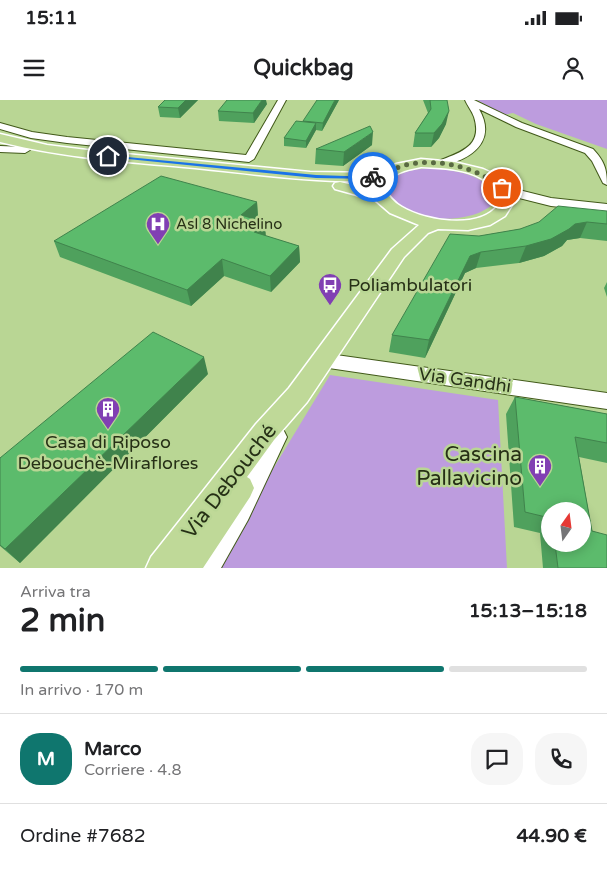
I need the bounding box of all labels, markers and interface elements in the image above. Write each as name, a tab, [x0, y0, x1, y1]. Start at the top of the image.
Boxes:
text: 15:11	[25, 7, 78, 29]
icon: menu	[20, 54, 48, 82]
icon: person	[559, 54, 587, 82]
text: Quickbag	[253, 55, 354, 81]
pin	[87, 135, 129, 177]
icon: home	[94, 142, 122, 170]
courier	[348, 152, 398, 202]
icon: bike	[359, 163, 387, 191]
pin	[481, 167, 523, 209]
icon: bag	[488, 174, 516, 202]
hospital icon: Asl 8 Nichelino	[145, 211, 171, 245]
place label: Asl 8 Nichelino	[176, 215, 282, 233]
bus stop icon: Poliambulatori	[317, 272, 343, 306]
place label: Poliambulatori	[348, 274, 472, 296]
street label: Via Gandhi	[417, 363, 513, 397]
building icon: Casa di Riposo Debouchè-Miraflores	[95, 396, 121, 430]
street label: Via Debouché	[177, 419, 282, 544]
place label: Casa di Riposo Debouchè-Miraflores	[17, 431, 199, 474]
place label: Cascina Pallavicino	[416, 442, 522, 491]
building icon: Cascina Pallavicino	[527, 453, 553, 487]
north arrow	[541, 502, 591, 552]
map controls	[541, 502, 591, 552]
text: Arriva tra	[20, 582, 91, 602]
text: 15:13–15:18	[469, 600, 587, 622]
text: 2 min	[20, 602, 105, 640]
text: In arrivo · 170 m	[20, 680, 143, 700]
button: chat	[471, 733, 523, 785]
button: phone	[535, 733, 587, 785]
text: Marco	[84, 738, 142, 760]
text: M	[37, 748, 55, 770]
text: Corriere · 4.8	[84, 760, 182, 780]
text: Ordine #7682	[20, 825, 146, 847]
text: 44.90 €	[516, 825, 587, 847]

